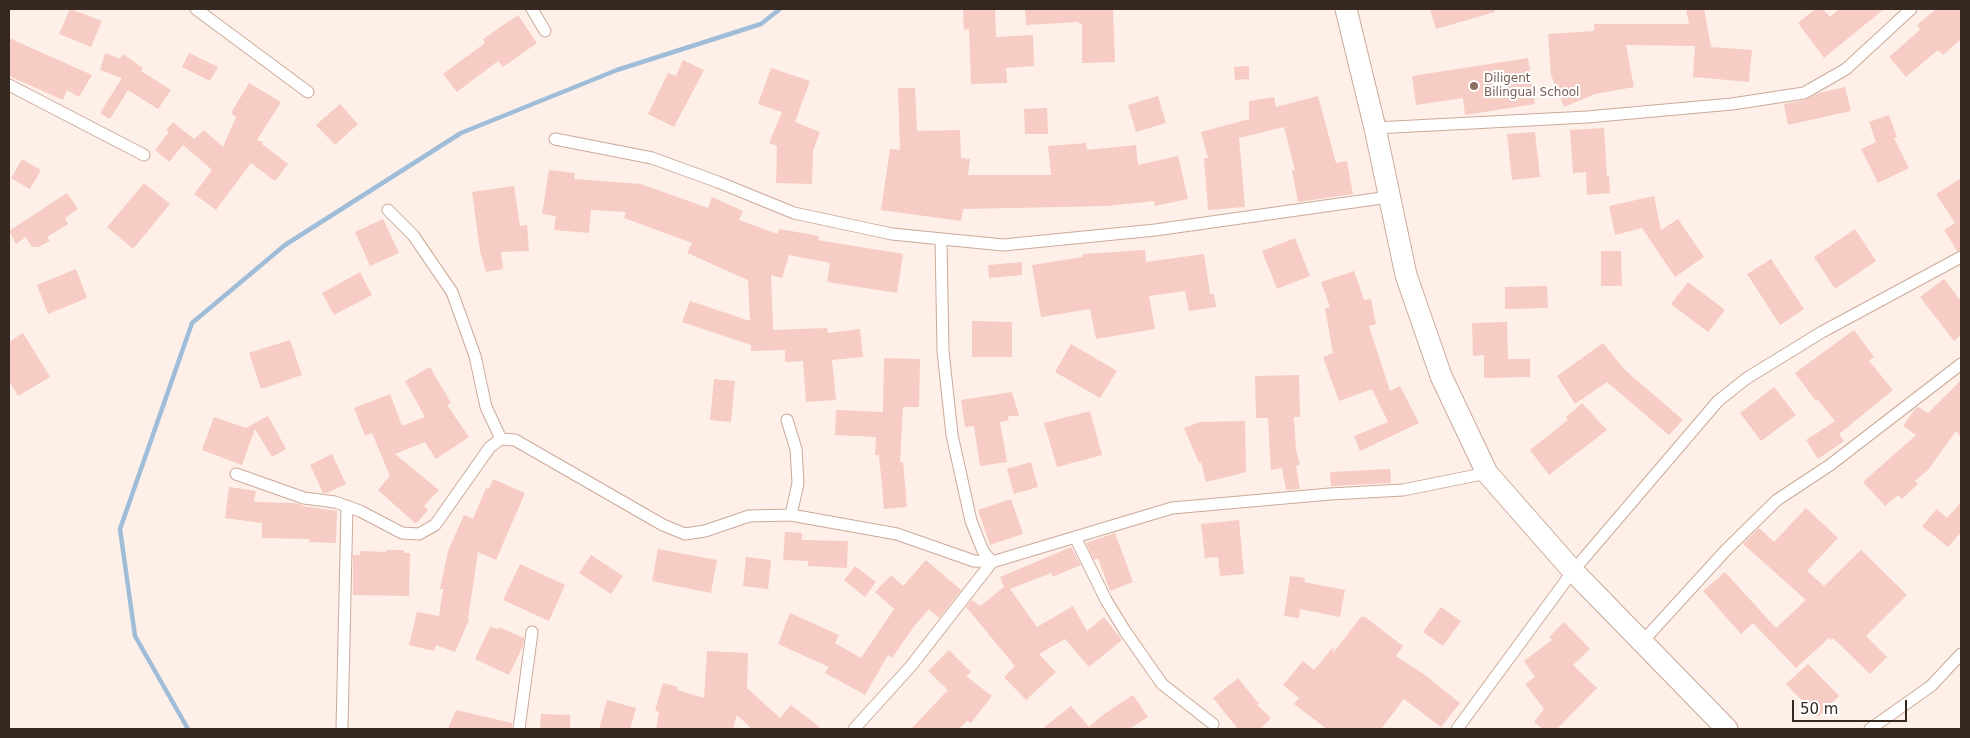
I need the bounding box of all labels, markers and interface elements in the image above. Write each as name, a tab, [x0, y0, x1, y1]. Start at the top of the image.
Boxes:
place label: Diligent Bilingual School	[1484, 72, 1579, 100]
marker: Diligent Bilingual School	[1468, 80, 1480, 92]
scale bar	[1795, 690, 1910, 722]
text: 50 m	[1800, 700, 1838, 718]

